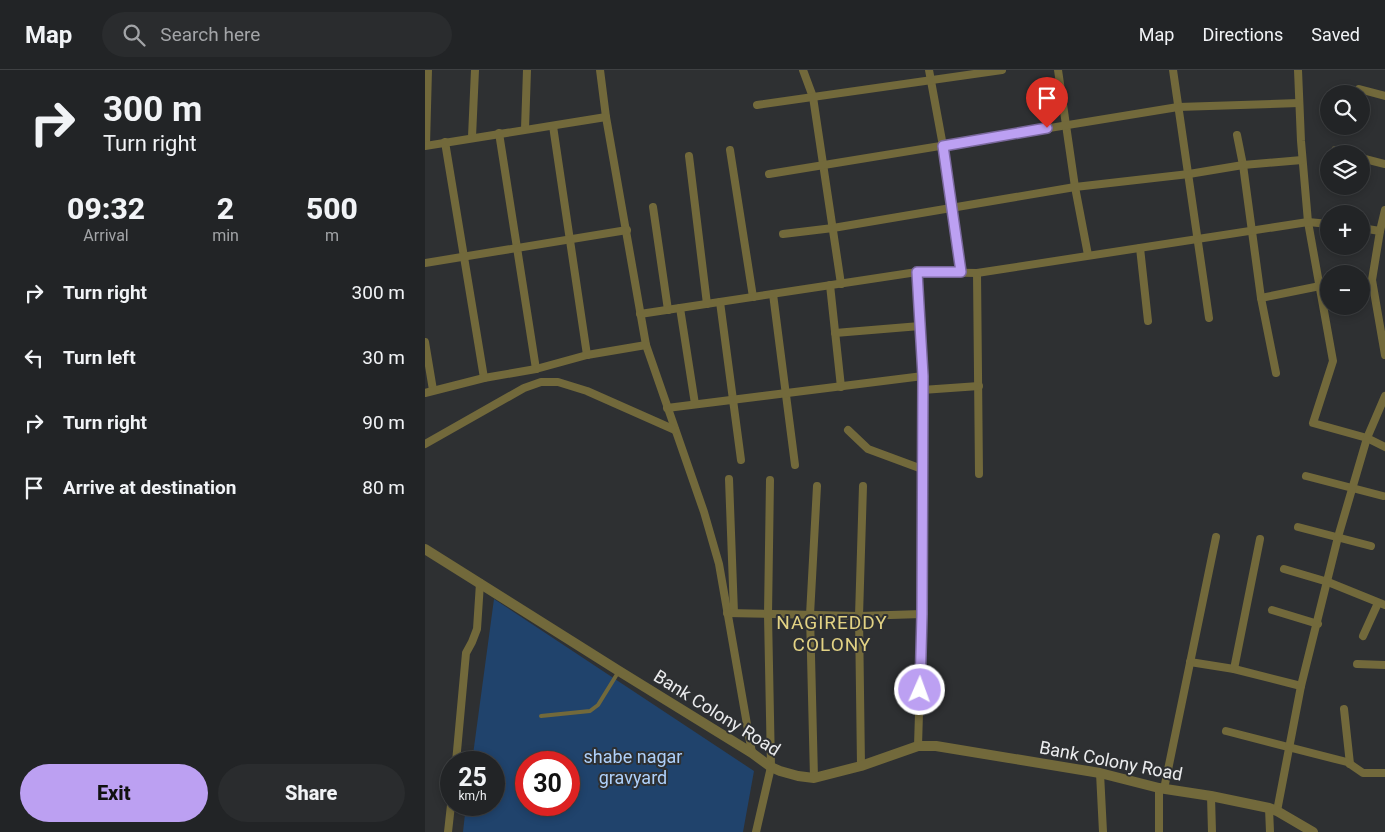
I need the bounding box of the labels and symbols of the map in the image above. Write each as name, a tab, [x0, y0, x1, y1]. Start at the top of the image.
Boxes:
pin	[1026, 77, 1068, 128]
district label: NAGIREDDY COLONY	[776, 611, 888, 656]
position arrow	[893, 663, 945, 715]
street label: Bank Colony Road	[650, 665, 784, 760]
street label: Bank Colony Road	[1038, 736, 1184, 785]
park label: shabe nagar gravyard	[584, 746, 682, 788]
speed limit sign: 30	[515, 751, 580, 816]

